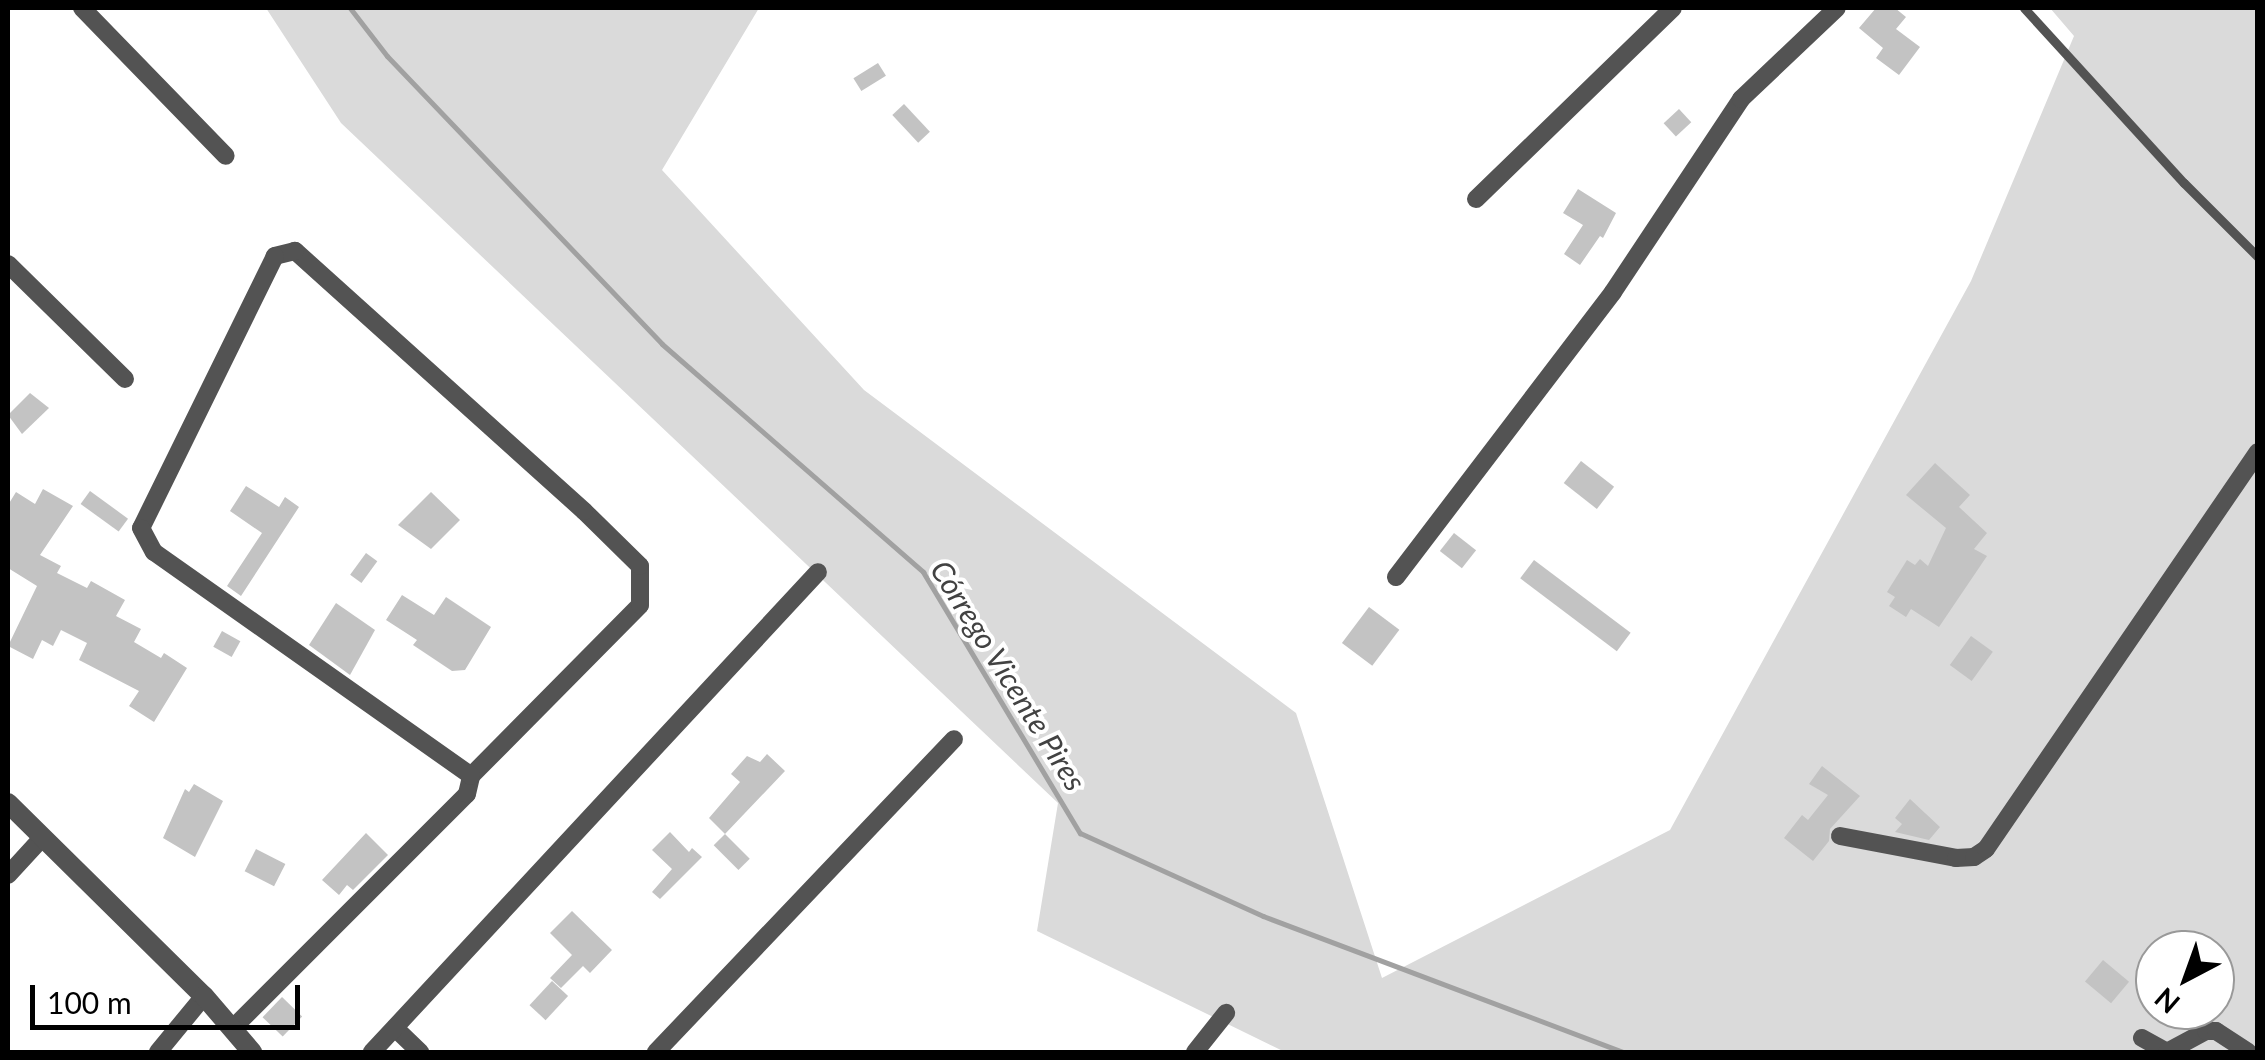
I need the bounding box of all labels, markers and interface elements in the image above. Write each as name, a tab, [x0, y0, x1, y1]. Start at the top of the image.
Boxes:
water label: Córrego Vicente Pires	[923, 553, 1095, 797]
north arrow	[2135, 930, 2235, 1030]
scale bar	[35, 965, 305, 1027]
text: N	[2147, 981, 2186, 1021]
text: 100 m	[47, 984, 132, 1020]

